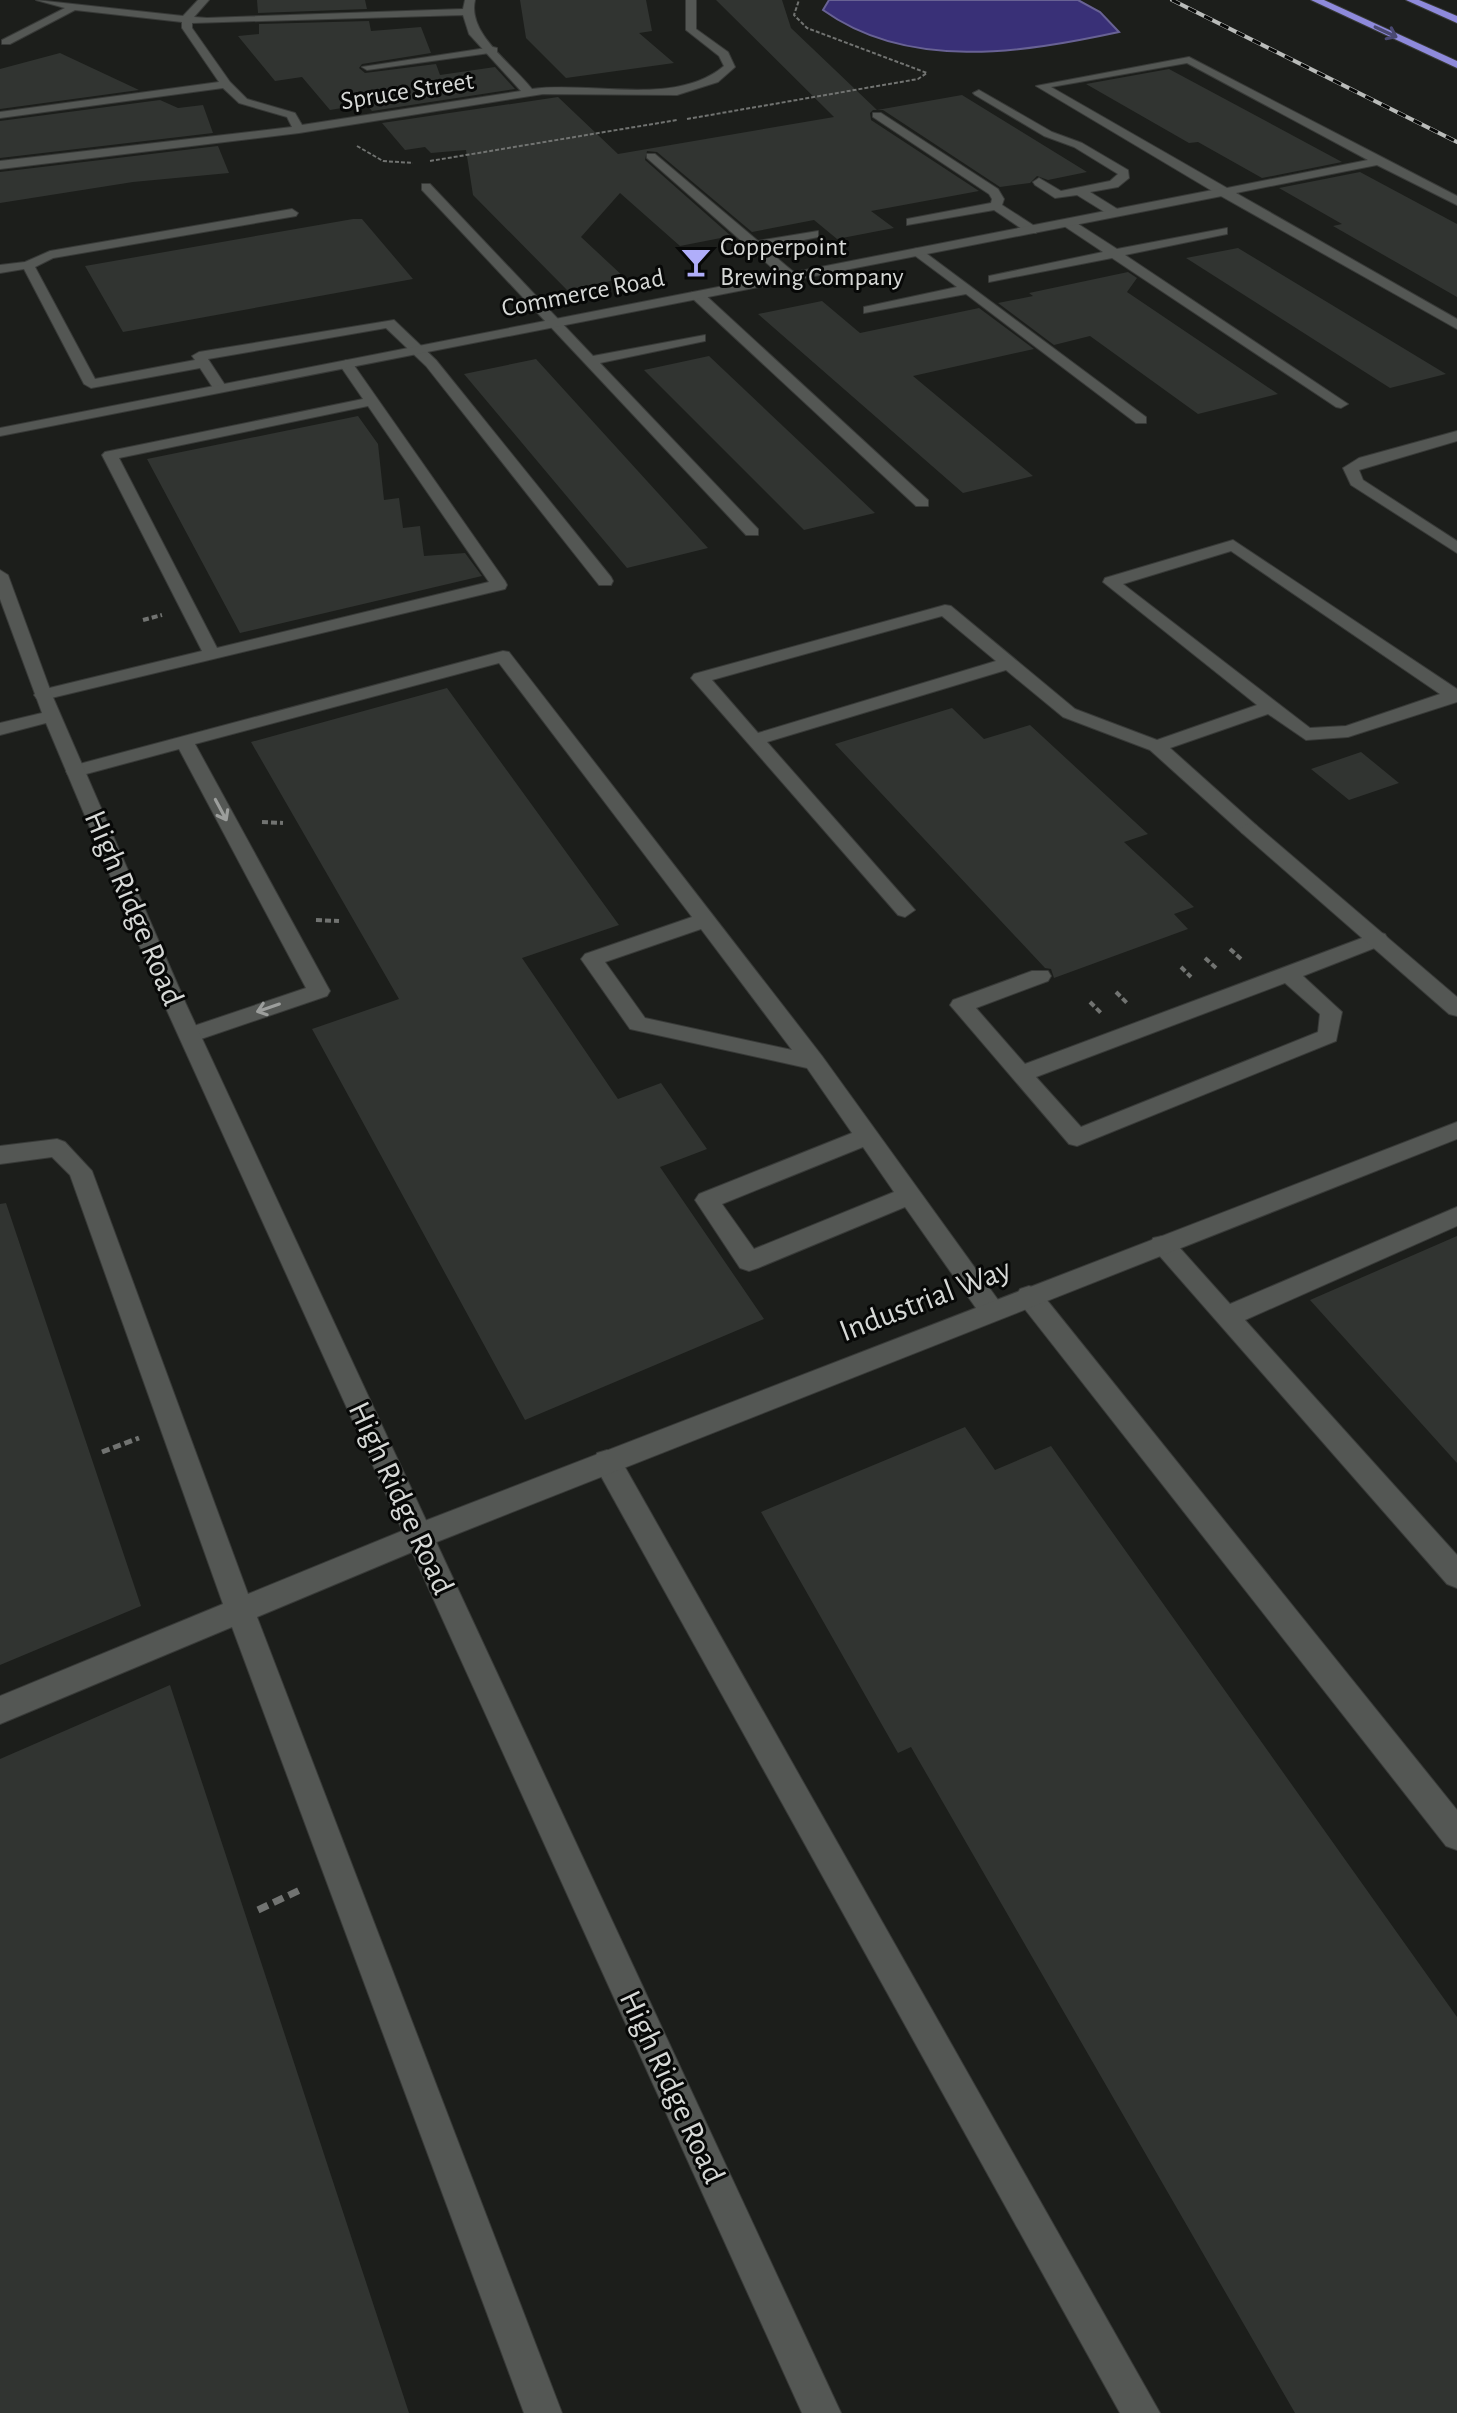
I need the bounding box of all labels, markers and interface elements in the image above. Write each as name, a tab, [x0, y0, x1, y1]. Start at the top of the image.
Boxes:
one-way arrow	[1374, 26, 1398, 41]
street label: Spruce Street	[339, 68, 475, 114]
place label: Copperpoint Brewing Company	[720, 234, 904, 290]
bar icon: Copperpoint Brewing Company	[679, 245, 713, 279]
street label: Commerce Road	[499, 264, 667, 322]
one-way arrow	[213, 798, 229, 821]
street label: High Ridge Road	[79, 806, 189, 1010]
one-way arrow	[256, 1002, 281, 1017]
street label: Industrial Way	[835, 1253, 1015, 1347]
street label: High Ridge Road	[342, 1397, 460, 1599]
street label: High Ridge Road	[613, 1986, 731, 2188]

